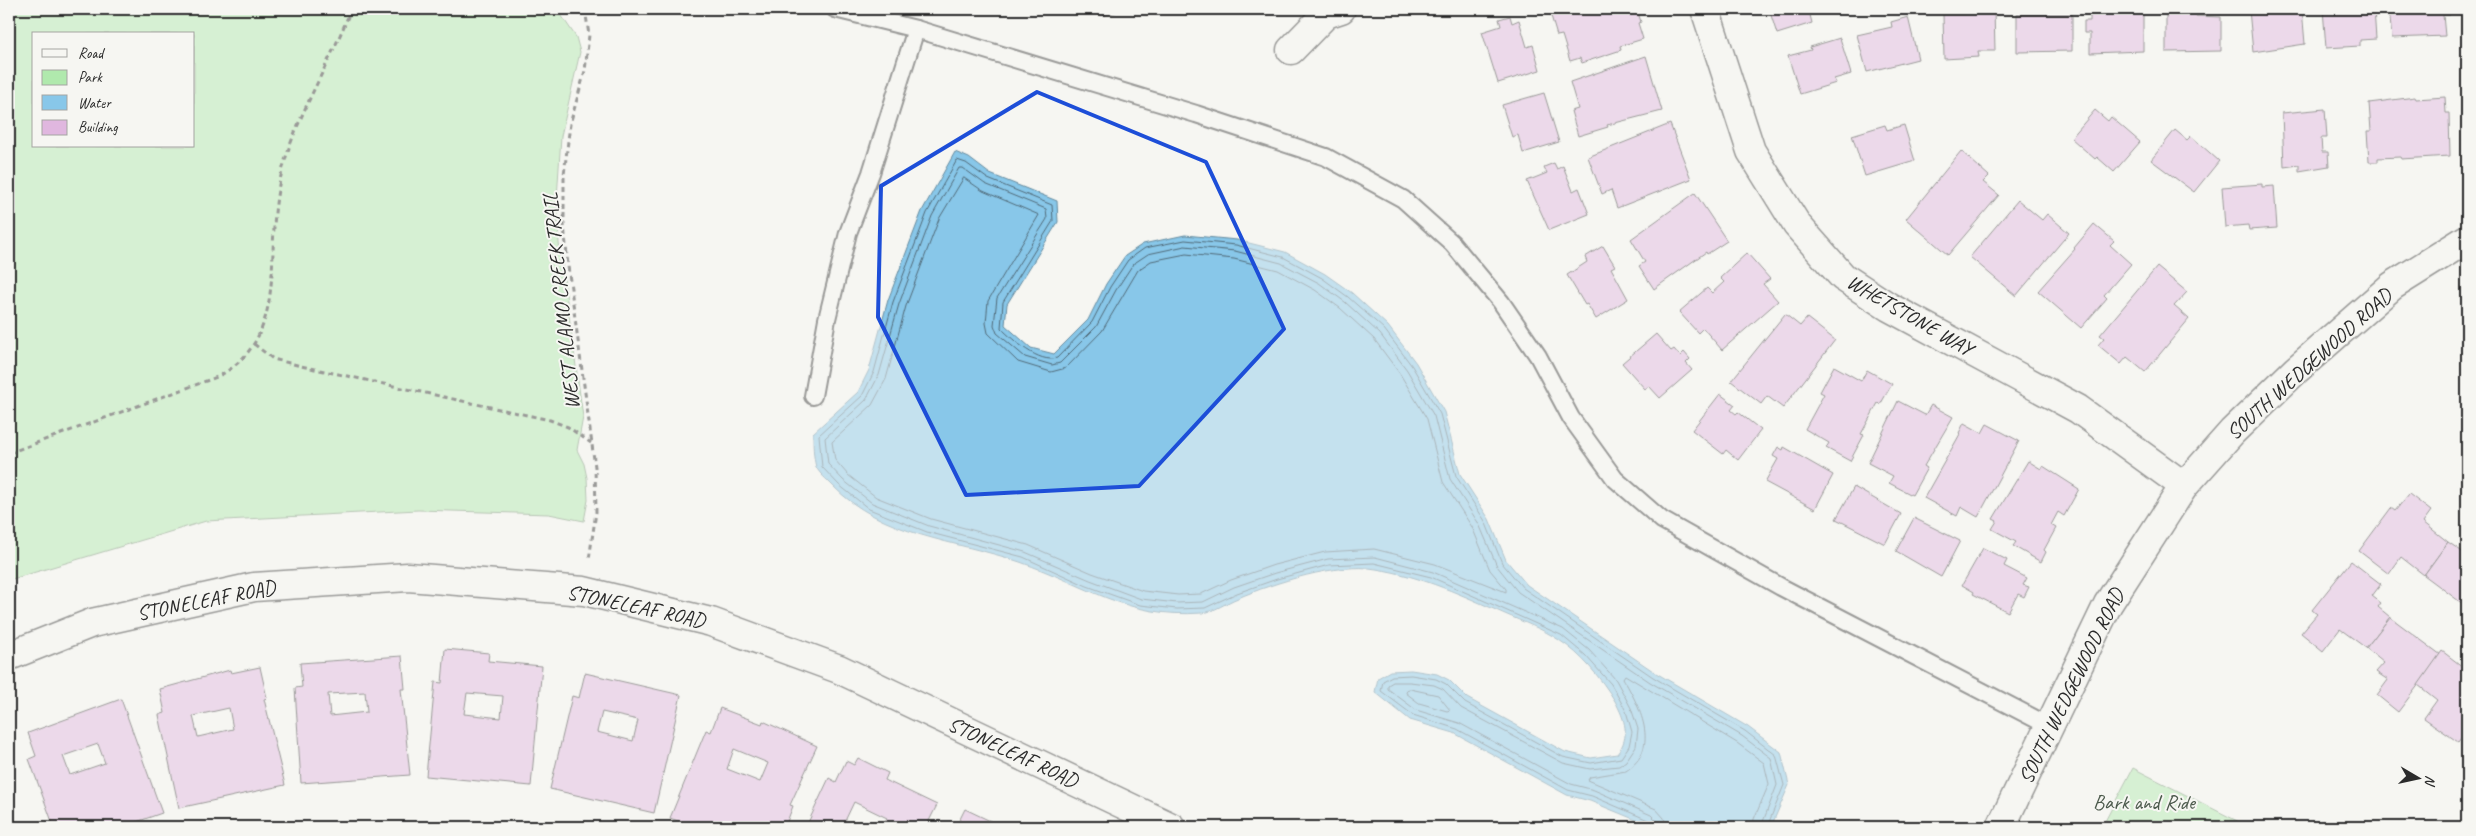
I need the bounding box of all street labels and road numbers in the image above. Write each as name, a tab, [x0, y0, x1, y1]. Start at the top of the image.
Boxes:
street label: WEST ALAMO CREEK TRAIL	[537, 191, 585, 411]
street label: WHETSTONE WAY	[1842, 268, 1980, 363]
street label: SOUTH WEDGEWOOD ROAD	[2221, 282, 2398, 445]
street label: STONELEAF ROAD	[135, 574, 279, 626]
street label: STONELEAF ROAD	[565, 579, 709, 634]
street label: SOUTH WEDGEWOOD ROAD	[2012, 583, 2130, 788]
street label: STONELEAF ROAD	[944, 711, 1084, 794]

